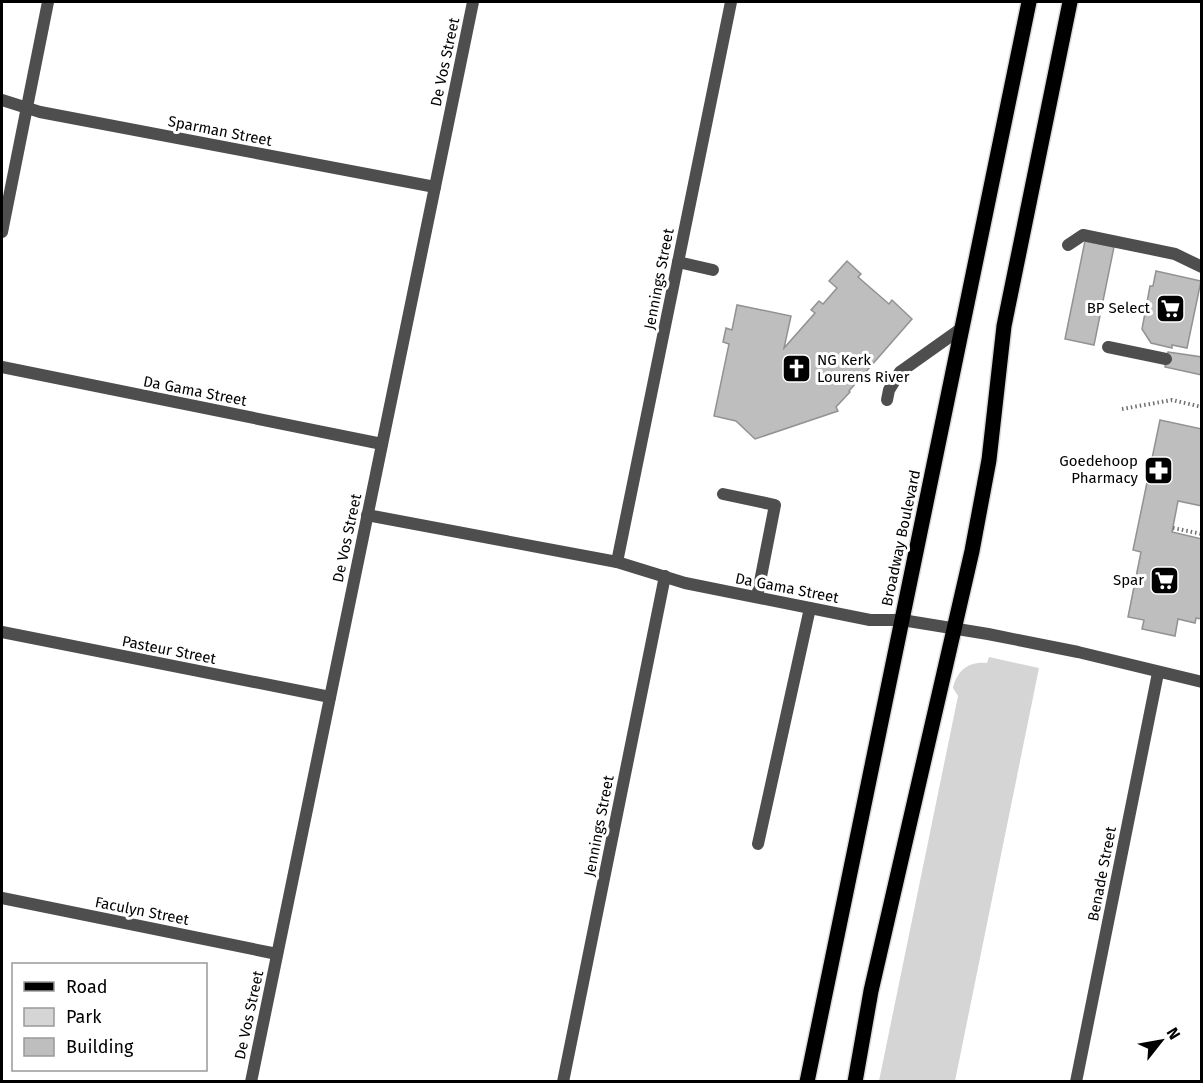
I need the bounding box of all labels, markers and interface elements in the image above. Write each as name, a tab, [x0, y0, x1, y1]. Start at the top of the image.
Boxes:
street label: De Vos Street	[427, 15, 463, 108]
street label: Sparman Street	[167, 112, 274, 150]
street label: Jennings Street	[640, 226, 678, 331]
supermarket icon: BP Select	[1155, 292, 1187, 324]
place label: BP Select	[1087, 299, 1151, 317]
place label: NG Kerk Lourens River	[817, 351, 910, 386]
church icon: NG Kerk Lourens River	[780, 353, 812, 385]
street label: Da Gama Street	[142, 372, 249, 410]
place label: Goedehoop Pharmacy	[1059, 452, 1139, 487]
pharmacy icon: Goedehoop Pharmacy	[1143, 454, 1175, 486]
street label: Broadway Boulevard	[878, 468, 924, 608]
street label: De Vos Street	[329, 491, 365, 584]
supermarket icon: Spar	[1149, 564, 1181, 596]
street label: Da Gama Street	[734, 569, 841, 607]
place label: Spar	[1113, 571, 1144, 589]
street label: Pasteur Street	[120, 632, 218, 668]
street label: Jennings Street	[580, 773, 618, 878]
street label: Benade Street	[1084, 825, 1120, 923]
street label: Faculyn Street	[93, 893, 191, 929]
legend	[12, 963, 207, 1071]
street label: De Vos Street	[231, 968, 267, 1061]
text: Road	[66, 976, 108, 998]
text: Park	[66, 1006, 102, 1028]
north arrow	[1131, 1011, 1191, 1071]
text: N	[1163, 1024, 1184, 1043]
text: Building	[66, 1036, 134, 1058]

